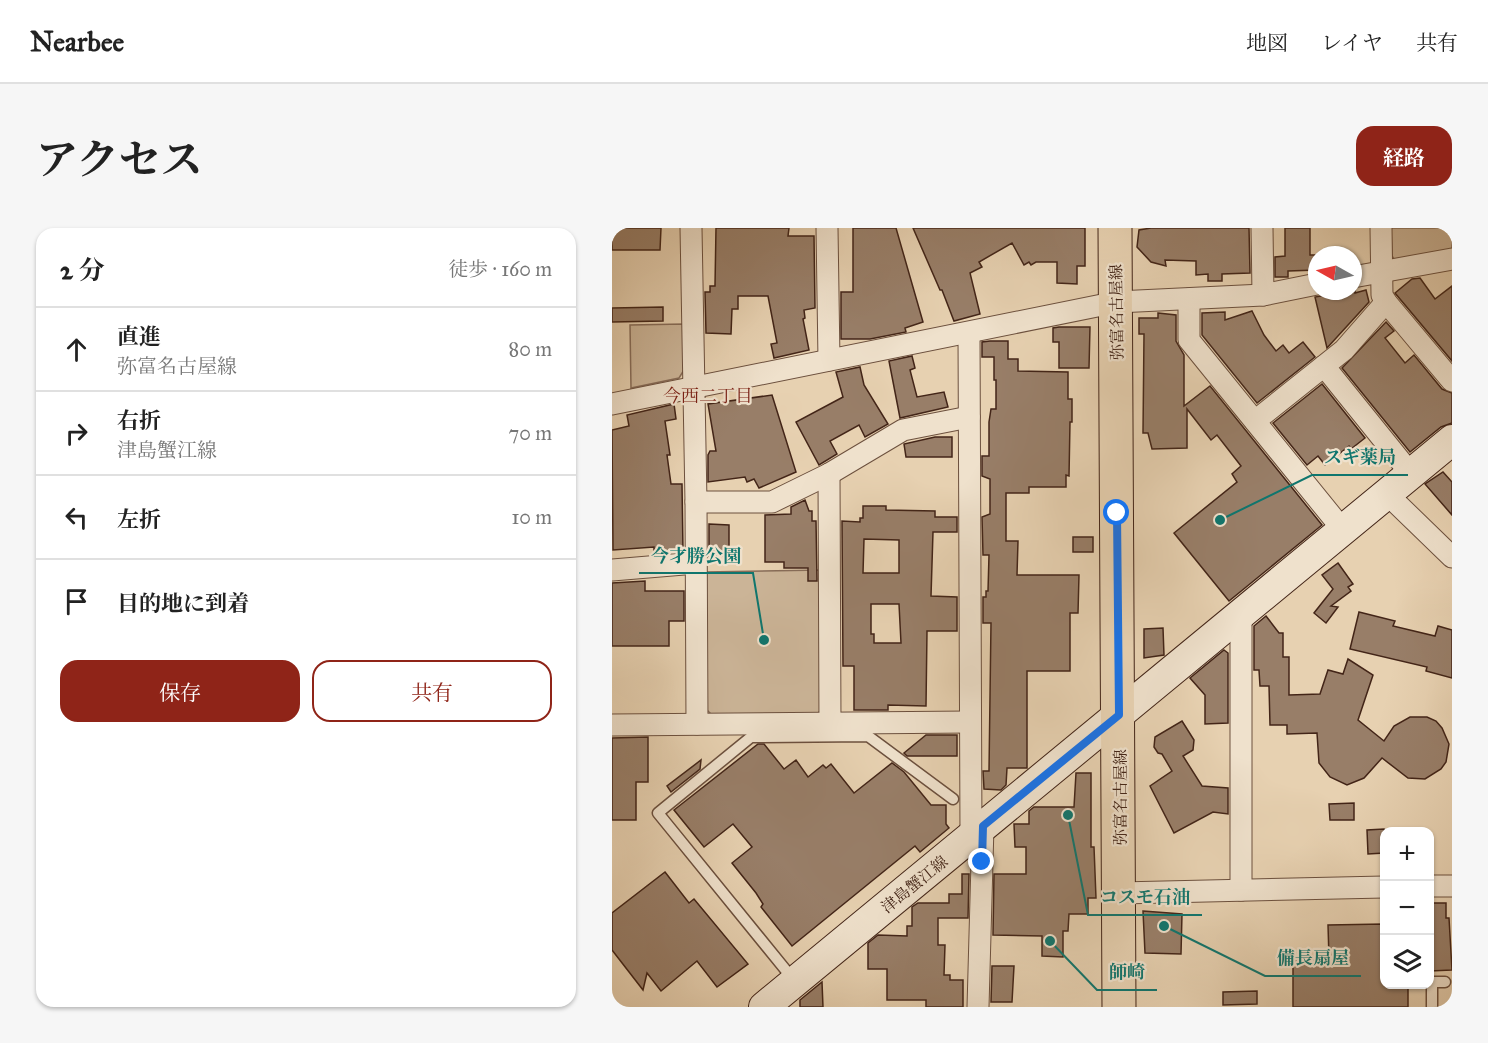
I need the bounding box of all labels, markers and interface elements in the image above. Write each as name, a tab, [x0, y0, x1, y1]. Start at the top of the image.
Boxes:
text: Nearbee	[30, 24, 124, 59]
text: 地図	[1246, 30, 1288, 56]
text: レイヤ	[1321, 30, 1383, 56]
text: 共有	[1416, 30, 1458, 56]
button: 経路	[1356, 126, 1452, 186]
text: アクセス	[36, 134, 203, 186]
north arrow	[1308, 246, 1362, 300]
text: 2 分	[60, 254, 104, 286]
text: 徒歩 · 160 m	[448, 257, 552, 281]
street label: 弥富名古屋線	[1106, 264, 1127, 360]
text: 直進	[117, 323, 161, 350]
icon: ahead	[60, 333, 93, 366]
text: 80 m	[509, 337, 552, 361]
text: 弥富名古屋線	[117, 354, 237, 378]
district label: 今西二丁目	[663, 385, 753, 407]
text: 右折	[117, 407, 161, 434]
icon: right	[60, 417, 93, 450]
text: 70 m	[509, 421, 552, 445]
text: 津島蟹江線	[117, 438, 217, 462]
callout: スギ薬局	[1312, 439, 1408, 475]
text: スギ薬局	[1324, 446, 1396, 468]
route start	[1103, 499, 1129, 525]
icon: left	[60, 501, 93, 534]
text: 10 m	[511, 505, 552, 529]
text: 左折	[117, 506, 161, 533]
callout: 今才勝公園	[639, 537, 753, 573]
text: 今才勝公園	[651, 545, 741, 567]
icon: arrive	[60, 585, 93, 618]
text: 目的地に到着	[117, 590, 249, 617]
button: 保存	[60, 660, 300, 722]
button: 共有	[312, 660, 552, 722]
street label: 弥富名古屋線	[1111, 749, 1130, 845]
map controls	[1380, 827, 1434, 989]
button: +	[1380, 827, 1434, 881]
route end	[968, 848, 994, 874]
street label: 津島蟹江線	[877, 852, 951, 917]
callout: コスモ石油	[1088, 879, 1202, 915]
button: −	[1380, 881, 1434, 935]
text: コスモ石油	[1100, 886, 1190, 908]
button: layers	[1380, 935, 1434, 989]
callout: 備長扇屋	[1265, 940, 1361, 976]
text: 備長扇屋	[1277, 947, 1349, 969]
callout: 師崎	[1097, 954, 1157, 990]
text: 師崎	[1109, 961, 1145, 983]

